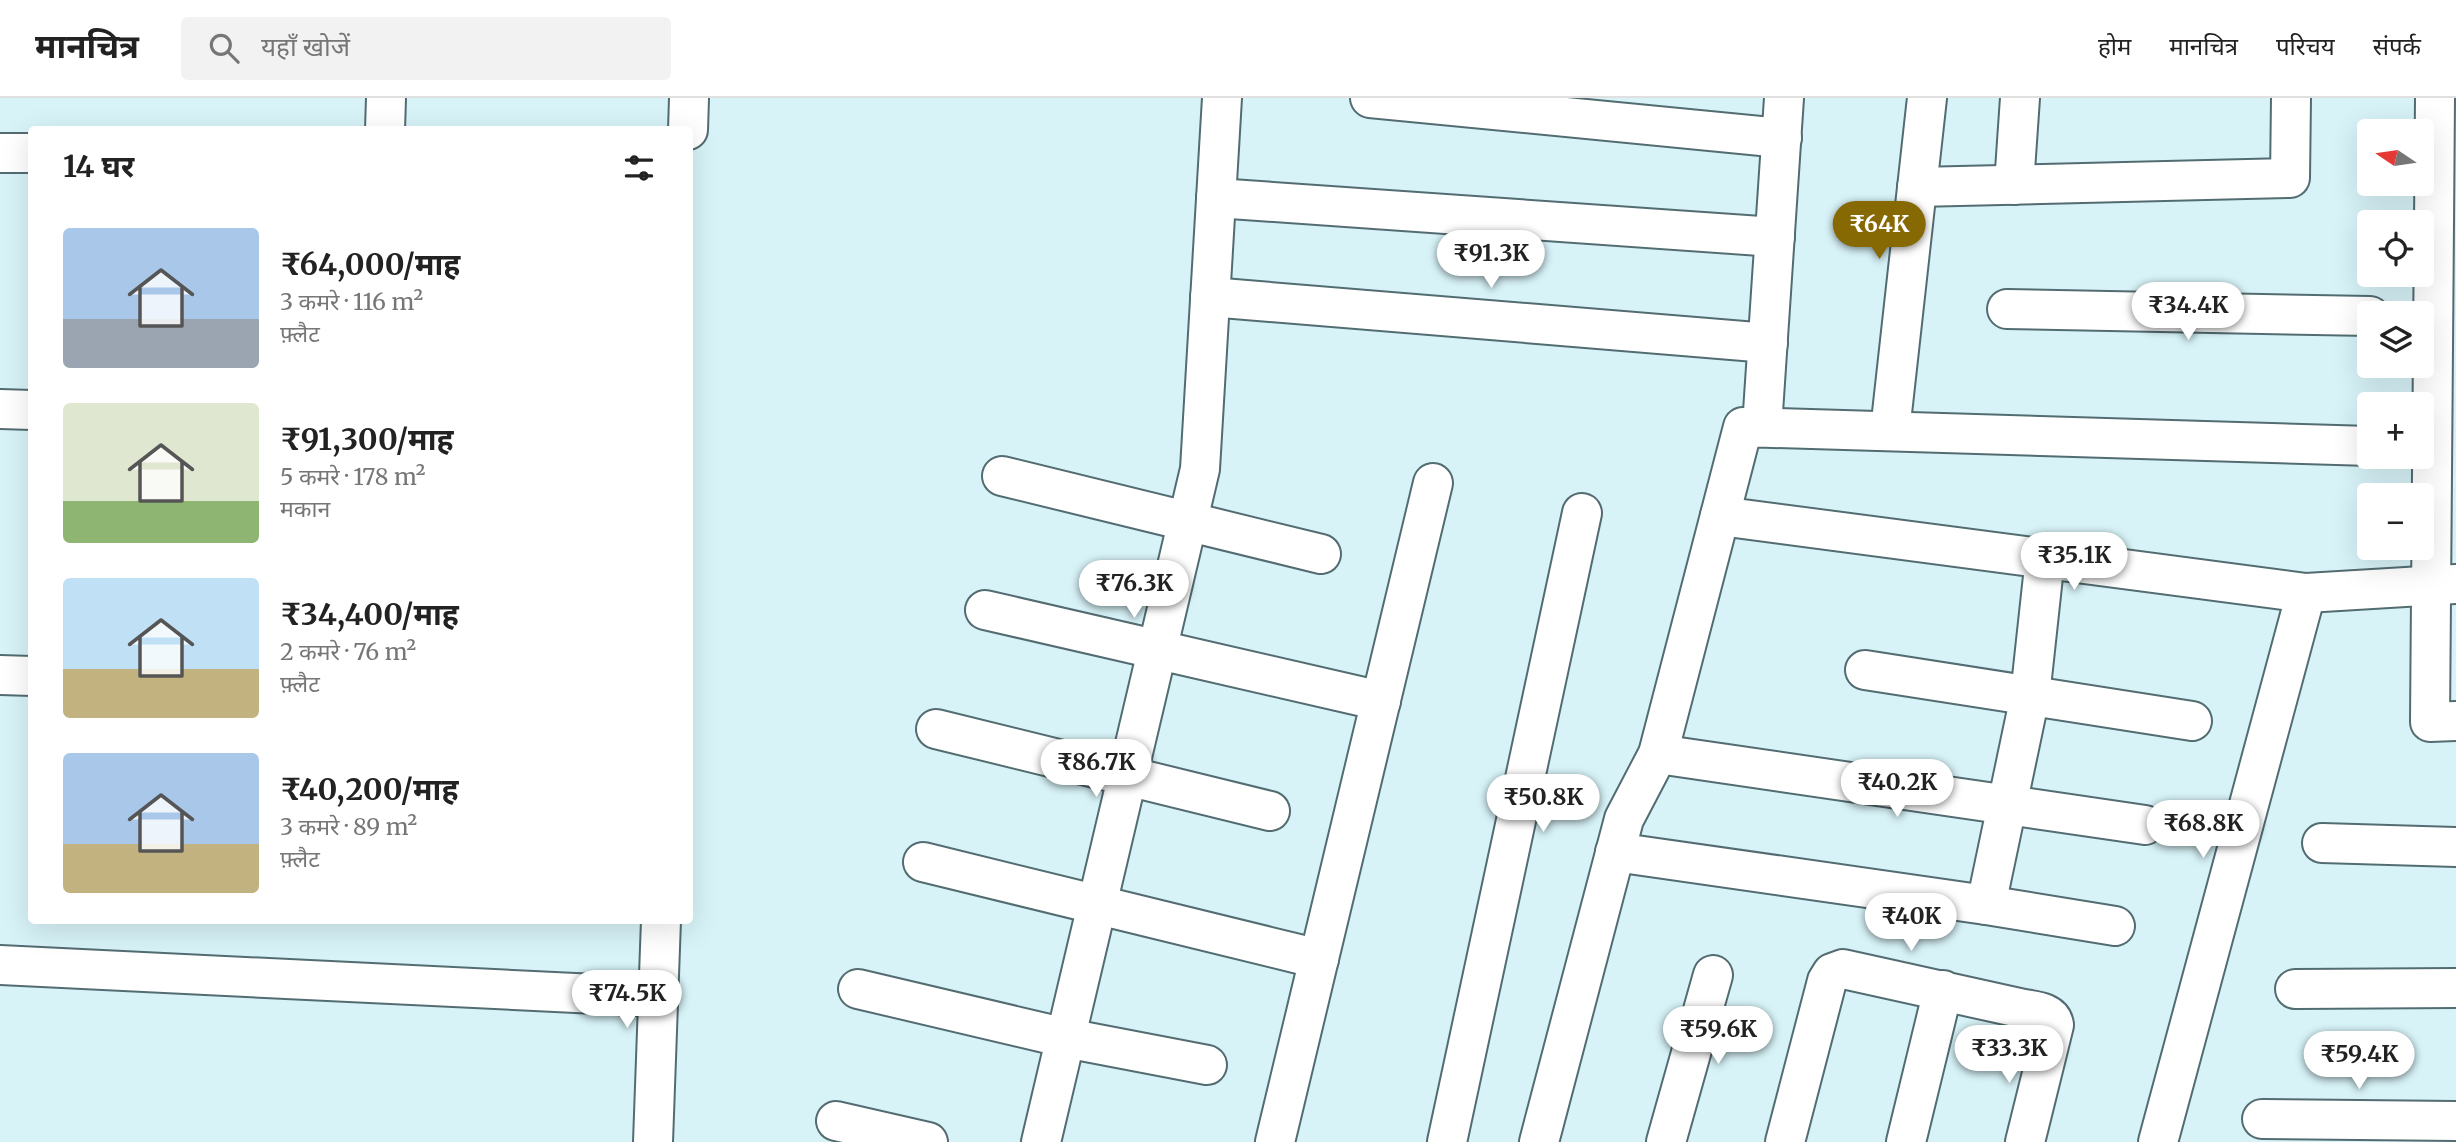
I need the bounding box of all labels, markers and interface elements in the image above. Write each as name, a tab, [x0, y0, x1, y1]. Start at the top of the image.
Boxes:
search box	[181, 17, 671, 80]
text: मानचित्र	[35, 26, 139, 67]
icon: search	[205, 29, 243, 67]
text: यहाँ खोजें	[261, 30, 350, 63]
text: होम	[2098, 31, 2131, 62]
text: मानचित्र	[2169, 31, 2238, 62]
text: परिचय	[2276, 31, 2335, 62]
text: संपर्क	[2373, 31, 2421, 62]
north arrow	[2357, 119, 2434, 196]
map controls	[2357, 119, 2434, 560]
text: 14 घर	[63, 147, 134, 185]
icon: filters	[620, 149, 658, 187]
pin: ₹64K	[1838, 202, 1920, 261]
text: ₹64K	[1849, 209, 1909, 238]
button: locate	[2357, 210, 2434, 287]
pin: ₹91.3K	[1434, 230, 1548, 290]
text: ₹91.3K	[1453, 238, 1529, 267]
text: ₹64,000/माह	[280, 245, 460, 283]
icon: home	[119, 256, 203, 340]
pin: ₹34.4K	[2131, 282, 2245, 342]
text: 3 कमरे · 116 m²	[280, 287, 423, 316]
text: ₹34.4K	[2148, 290, 2228, 319]
button: layers	[2357, 301, 2434, 378]
text: फ़्लैट	[280, 319, 320, 348]
button: +	[2357, 392, 2434, 469]
text: ₹91,300/माह	[280, 420, 453, 458]
icon: home	[119, 431, 203, 515]
text: 5 कमरे · 178 m²	[280, 462, 425, 491]
button: −	[2357, 483, 2434, 560]
text: मकान	[280, 494, 330, 523]
pin: ₹35.1K	[2017, 532, 2131, 592]
text: ₹35.1K	[2037, 540, 2111, 569]
pin: ₹76.3K	[1077, 560, 1191, 620]
text: ₹76.3K	[1095, 568, 1173, 597]
text: ₹34,400/माह	[280, 595, 459, 633]
icon: home	[119, 606, 203, 690]
text: 2 कमरे · 76 m²	[280, 637, 416, 666]
text: फ़्लैट	[280, 669, 320, 698]
pin: ₹86.7K	[1039, 740, 1153, 799]
text: ₹86.7K	[1057, 747, 1136, 776]
pin: ₹40.2K	[1840, 760, 1954, 819]
text: ₹40.2K	[1857, 767, 1937, 796]
text: ₹40,200/माह	[280, 770, 458, 808]
pin: ₹50.8K	[1486, 774, 1600, 834]
icon: home	[119, 781, 203, 865]
text: ₹50.8K	[1503, 782, 1583, 811]
pin: ₹68.8K	[2146, 800, 2260, 860]
text: ₹68.8K	[2163, 808, 2243, 837]
text: 3 कमरे · 89 m²	[280, 812, 417, 841]
text: फ़्लैट	[280, 844, 320, 873]
pin: ₹40K	[1870, 894, 1952, 953]
text: ₹40K	[1881, 901, 1941, 930]
pin: ₹74.5K	[570, 970, 684, 1030]
text: ₹74.5K	[588, 978, 666, 1007]
pin: ₹59.6K	[1661, 1006, 1775, 1066]
text: ₹59.6K	[1679, 1014, 1757, 1043]
pin: ₹33.3K	[1952, 1026, 2066, 1085]
pin: ₹59.4K	[2302, 1032, 2416, 1091]
text: ₹33.3K	[1970, 1033, 2048, 1062]
text: ₹59.4K	[2320, 1039, 2398, 1068]

